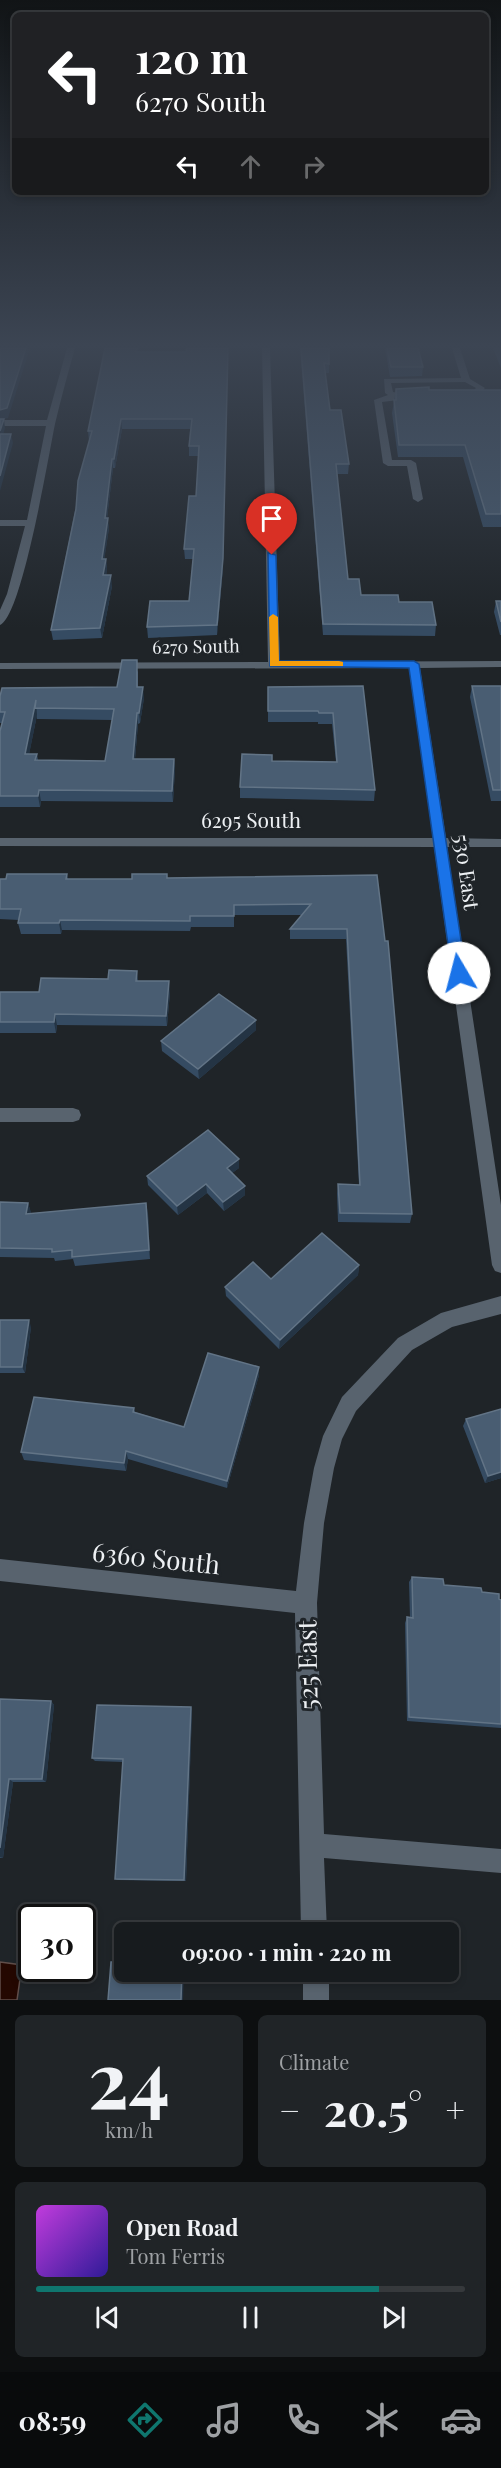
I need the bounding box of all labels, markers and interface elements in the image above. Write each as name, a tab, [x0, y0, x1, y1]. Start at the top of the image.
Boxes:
text: 120 m	[135, 29, 248, 85]
icon: left	[36, 36, 114, 114]
text: 6270 South	[135, 83, 266, 119]
icon: left	[171, 150, 204, 183]
icon: ahead	[234, 150, 267, 183]
icon: right	[297, 150, 330, 183]
pin	[246, 493, 297, 555]
icon: arrive	[255, 502, 288, 535]
street label: 6270 South	[152, 633, 240, 659]
street label: 6295 South	[201, 805, 302, 833]
street label: 530 East	[449, 832, 487, 912]
position arrow	[427, 941, 491, 1005]
street label: 6360 South	[90, 1533, 222, 1582]
street label: 525 East	[288, 1619, 325, 1710]
speed limit sign: 30	[18, 1904, 96, 1982]
text: 09:00 · 1 min · 220 m	[182, 1937, 391, 1967]
text: 24	[88, 2025, 170, 2129]
text: Climate	[279, 2048, 349, 2075]
text: 20.5°	[324, 2078, 422, 2138]
text: −	[279, 2087, 300, 2131]
text: +	[446, 2087, 465, 2131]
text: km/h	[105, 2116, 153, 2143]
text: Open Road	[126, 2212, 238, 2242]
text: Tom Ferris	[126, 2242, 225, 2269]
icon: previous	[91, 2301, 124, 2334]
icon: pause	[234, 2301, 267, 2334]
icon: next	[377, 2301, 410, 2334]
icon: directions	[124, 2399, 166, 2441]
icon: music	[203, 2399, 245, 2441]
icon: phone	[282, 2399, 324, 2441]
icon: climate	[361, 2399, 403, 2441]
icon: car	[440, 2399, 482, 2441]
text: 08:59	[19, 2402, 86, 2438]

